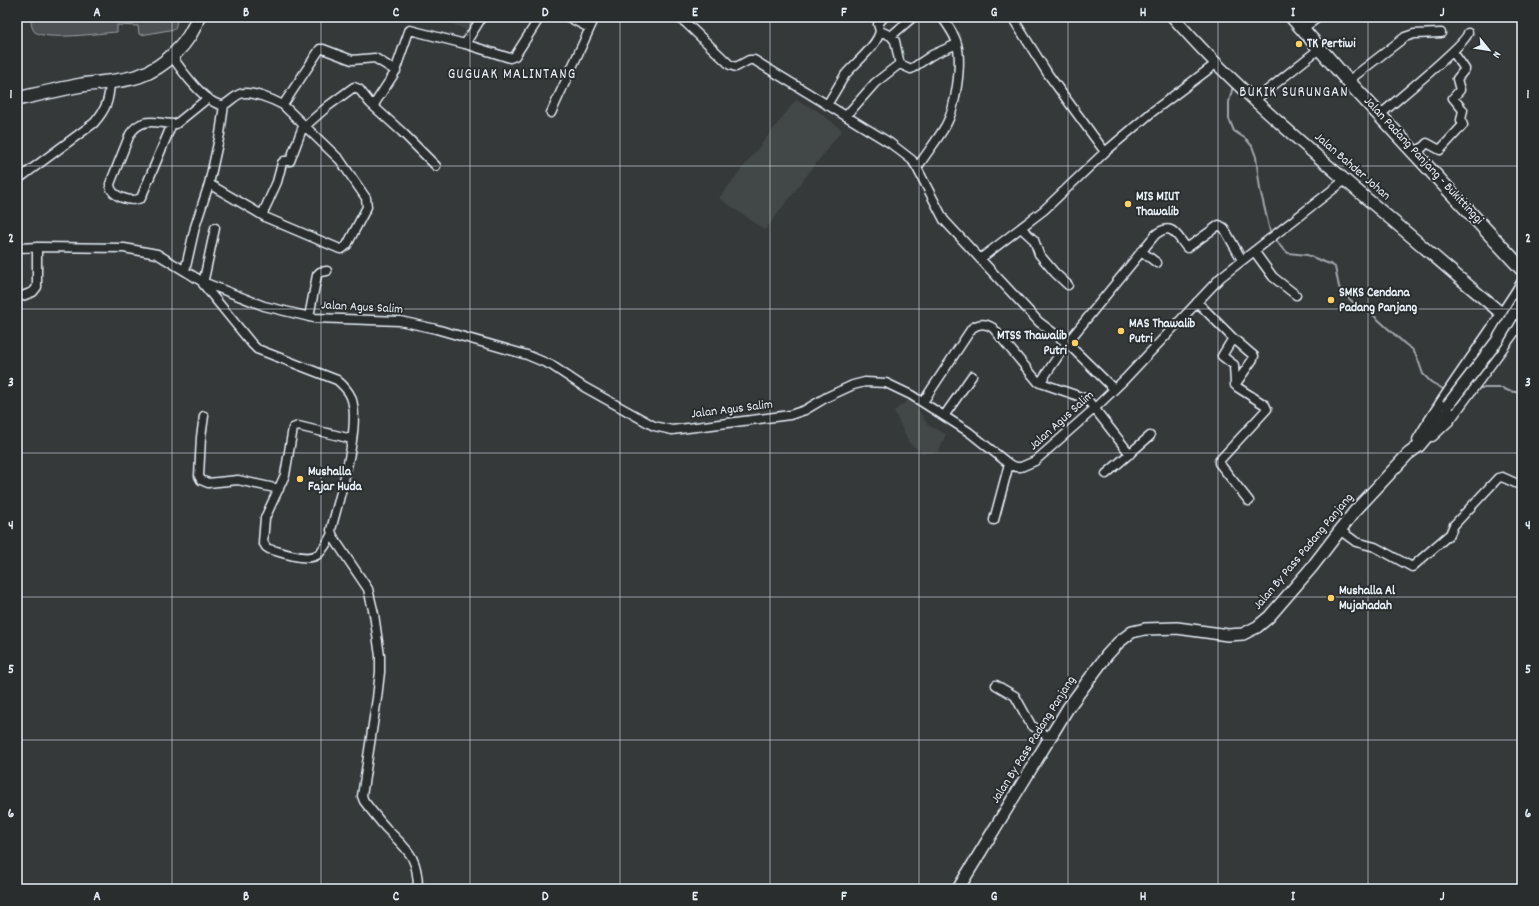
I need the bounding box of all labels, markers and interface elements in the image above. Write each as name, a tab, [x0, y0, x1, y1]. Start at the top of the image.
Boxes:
text: A	[93, 4, 101, 23]
text: B	[243, 4, 249, 23]
text: C	[393, 4, 400, 23]
text: D	[542, 4, 549, 23]
text: E	[692, 4, 699, 23]
text: F	[841, 4, 847, 23]
text: G	[991, 4, 998, 23]
text: H	[1140, 4, 1147, 23]
text: I	[1291, 4, 1296, 23]
text: J	[1440, 4, 1445, 23]
north arrow	[1469, 30, 1509, 70]
place label: TK Pertiwi	[1307, 35, 1356, 54]
marker: TK Pertiwi	[1294, 39, 1304, 49]
text: N	[1487, 48, 1504, 61]
district label: GUGUAK MALINTANG	[448, 64, 576, 86]
district label: BUKIK SURUNGAN	[1239, 82, 1349, 104]
text: 1	[10, 86, 13, 105]
text: 1	[1527, 86, 1530, 105]
street label: Jalan Padang Panjang - Bukittinggi	[1359, 93, 1488, 230]
street label: Jalan Bahder Johan	[1310, 129, 1394, 205]
place label: MIS MIUT Thawalib	[1136, 188, 1180, 222]
marker: MIS MIUT Thawalib	[1123, 199, 1133, 209]
text: 2	[8, 230, 14, 249]
text: 2	[1525, 230, 1531, 249]
place label: SMKS Cendana Padang Panjang	[1339, 284, 1417, 318]
marker: SMKS Cendana Padang Panjang	[1326, 295, 1336, 305]
street label: Jalan Agus Salim	[321, 296, 404, 320]
place label: MAS Thawalib Putri	[1129, 315, 1196, 349]
marker: MAS Thawalib Putri	[1116, 326, 1126, 336]
place label: MTSS Thawalib Putri	[997, 327, 1068, 361]
marker: MTSS Thawalib Putri	[1070, 338, 1080, 348]
text: 3	[8, 374, 14, 393]
text: 3	[1525, 374, 1531, 393]
street label: Jalan Agus Salim	[1025, 386, 1099, 456]
street label: Jalan Agus Salim	[690, 396, 774, 424]
place label: Mushalla Fajar Huda	[308, 463, 363, 497]
marker: Mushalla Fajar Huda	[295, 474, 305, 484]
street label: Jalan By Pass Padang Panjang	[1249, 489, 1359, 615]
text: 4	[8, 517, 14, 536]
text: 4	[1525, 517, 1531, 536]
place label: Mushalla Al Mujahadah	[1339, 582, 1396, 616]
marker: Mushalla Al Mujahadah	[1326, 593, 1336, 603]
text: 5	[8, 661, 14, 680]
text: 5	[1525, 661, 1531, 680]
street label: Jalan By Pass Padang Panjang	[987, 672, 1081, 808]
text: 6	[8, 805, 15, 824]
text: 6	[1525, 805, 1532, 824]
text: A	[93, 888, 101, 906]
text: B	[243, 888, 249, 906]
text: C	[393, 888, 400, 906]
text: D	[542, 888, 549, 906]
text: E	[692, 888, 699, 906]
text: F	[841, 888, 847, 906]
text: G	[991, 888, 998, 906]
text: H	[1140, 888, 1147, 906]
text: I	[1291, 888, 1296, 906]
text: J	[1440, 888, 1445, 906]

